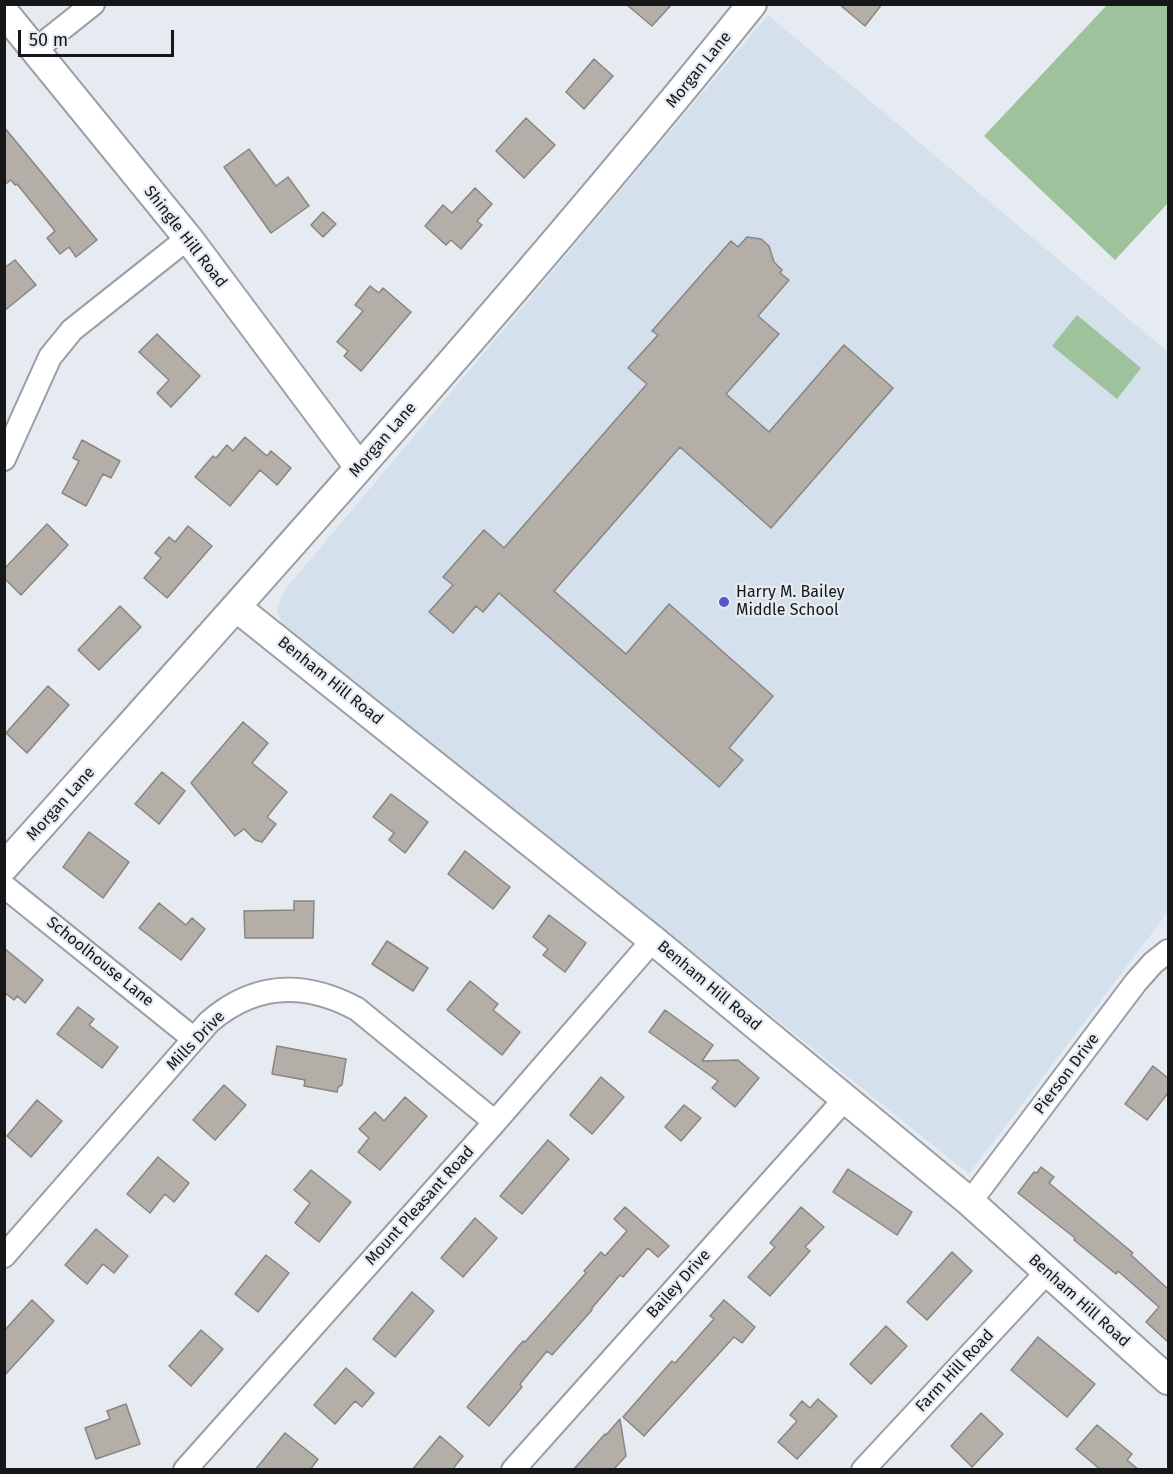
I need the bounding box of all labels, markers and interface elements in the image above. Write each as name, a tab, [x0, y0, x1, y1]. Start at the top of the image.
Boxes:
scale bar	[21, 18, 177, 56]
street label: Morgan Lane	[662, 28, 736, 112]
text: 50 m	[29, 29, 68, 51]
street label: Shingle Hill Road	[139, 182, 231, 292]
street label: Morgan Lane	[345, 399, 421, 481]
place label: Harry M. Bailey Middle School	[736, 583, 845, 621]
marker: Harry M. Bailey Middle School	[717, 595, 731, 609]
street label: Benham Hill Road	[274, 633, 386, 729]
street label: Morgan Lane	[23, 763, 99, 845]
street label: Schoolhouse Lane	[43, 913, 157, 1011]
street label: Benham Hill Road	[653, 937, 765, 1035]
street label: Mills Drive	[163, 1007, 229, 1075]
street label: Pierson Drive	[1030, 1030, 1104, 1118]
street label: Mount Pleasant Road	[361, 1142, 479, 1270]
street label: Bailey Drive	[643, 1246, 715, 1322]
street label: Benham Hill Road	[1024, 1250, 1134, 1352]
street label: Farm Hill Road	[912, 1326, 998, 1416]

